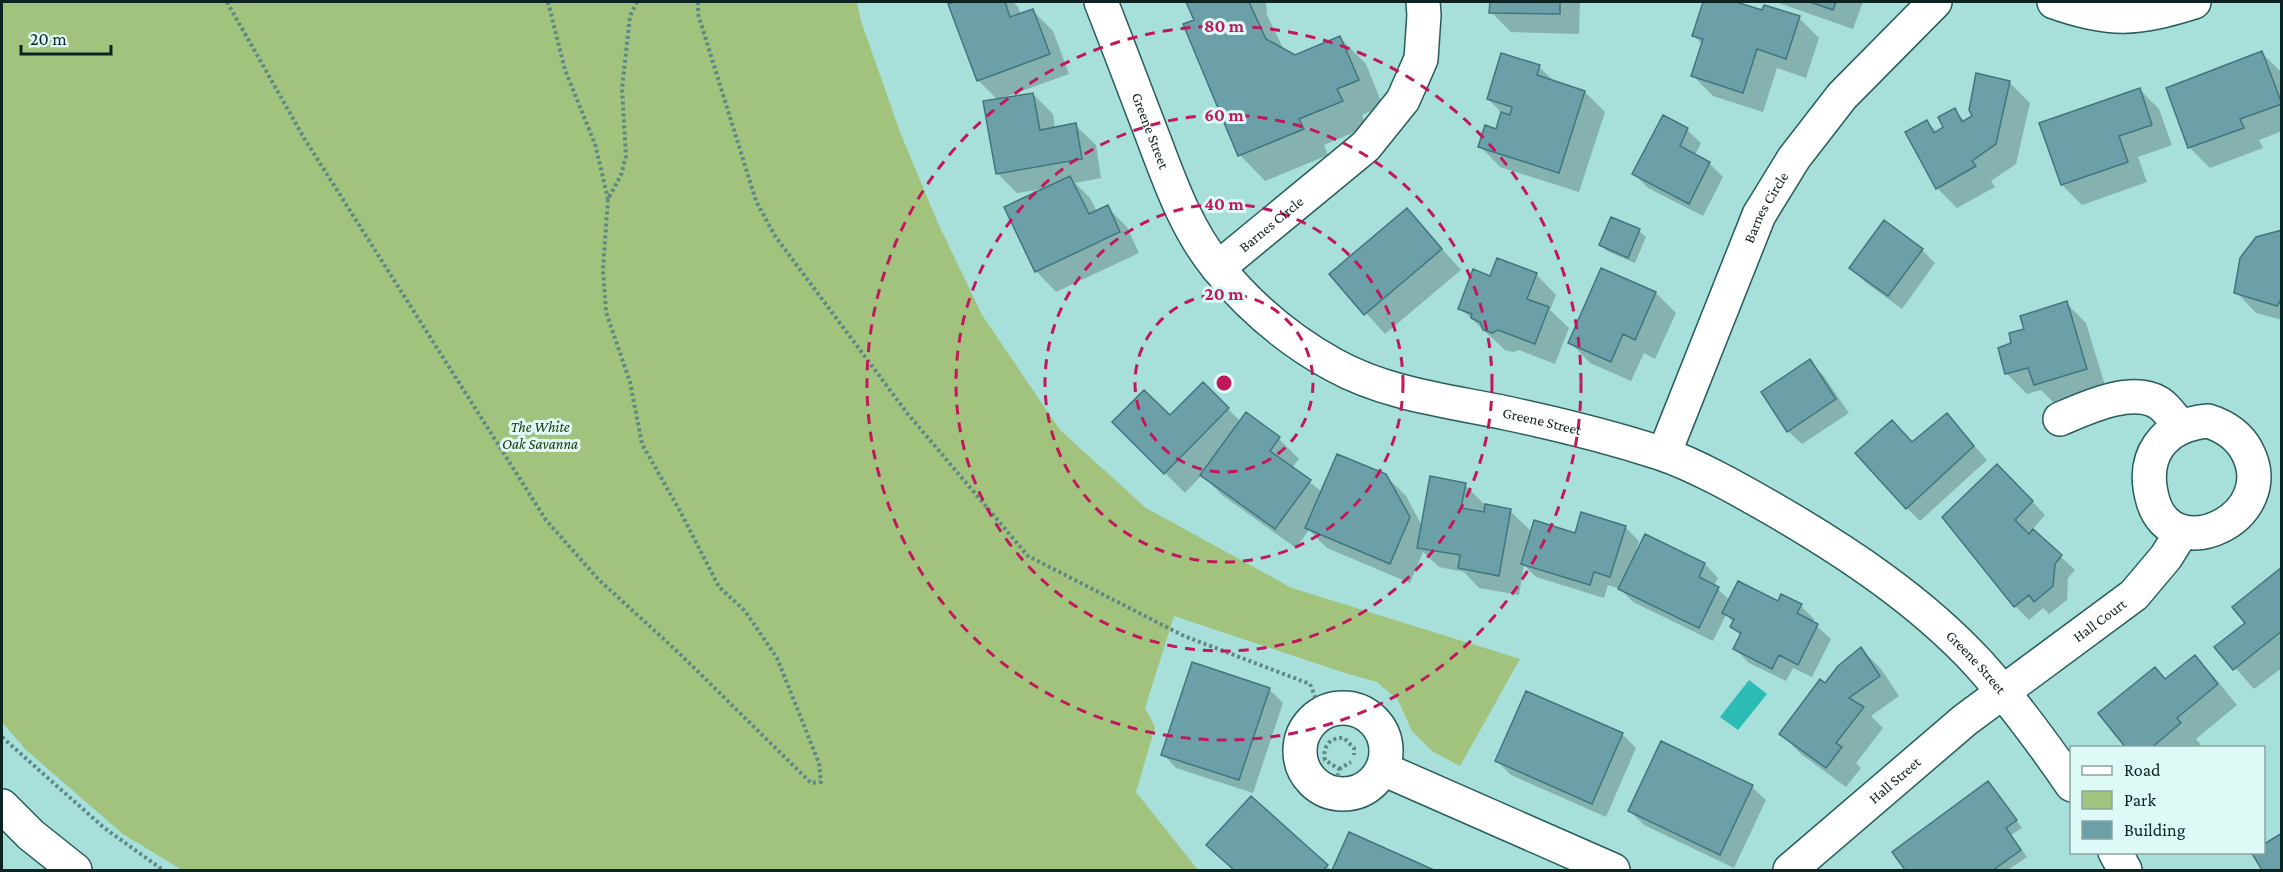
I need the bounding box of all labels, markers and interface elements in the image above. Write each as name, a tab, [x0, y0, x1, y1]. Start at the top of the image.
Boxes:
text: 80 m	[1204, 16, 1245, 36]
scale bar	[21, 18, 111, 56]
text: 20 m	[30, 29, 67, 49]
street label: Greene Street	[1129, 90, 1173, 172]
text: 60 m	[1204, 105, 1244, 125]
street label: Barnes Circle	[1741, 169, 1792, 245]
street label: Barnes Circle	[1236, 193, 1307, 255]
text: 40 m	[1204, 194, 1244, 214]
text: 20 m	[1205, 284, 1244, 304]
centre of rings	[1214, 373, 1234, 393]
street label: Greene Street	[1501, 405, 1584, 438]
park label: The White Oak Savanna	[502, 419, 578, 452]
street label: Hall Court	[2070, 595, 2130, 645]
street label: Greene Street	[1943, 627, 2010, 698]
legend	[2070, 746, 2265, 854]
street label: Hall Street	[1866, 753, 1925, 807]
text: Road	[2124, 760, 2161, 780]
text: Park	[2124, 790, 2156, 810]
text: Building	[2124, 820, 2186, 840]

